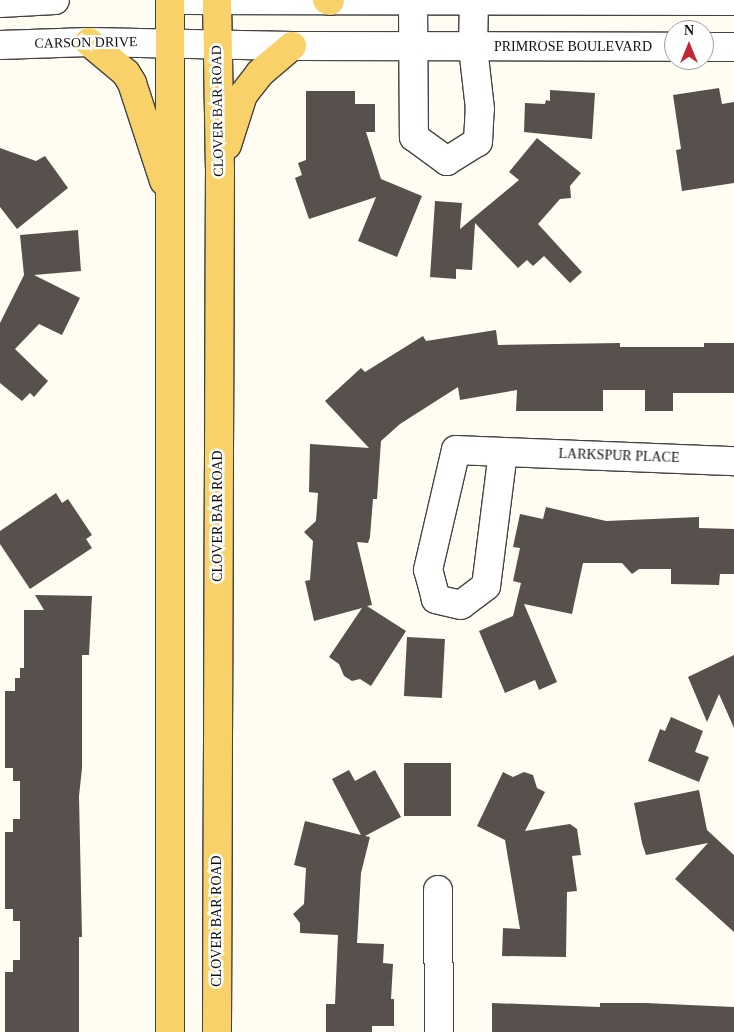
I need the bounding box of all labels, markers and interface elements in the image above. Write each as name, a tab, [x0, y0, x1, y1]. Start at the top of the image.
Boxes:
north arrow	[664, 20, 714, 70]
text: N	[684, 23, 694, 38]
street label: CARSON DRIVE	[34, 34, 138, 52]
street label: PRIMROSE BOULEVARD	[494, 39, 652, 55]
street label: CLOVER BAR ROAD	[208, 45, 228, 177]
street label: LARKSPUR PLACE	[558, 445, 680, 467]
street label: CLOVER BAR ROAD	[210, 450, 226, 582]
street label: CLOVER BAR ROAD	[209, 855, 225, 987]

